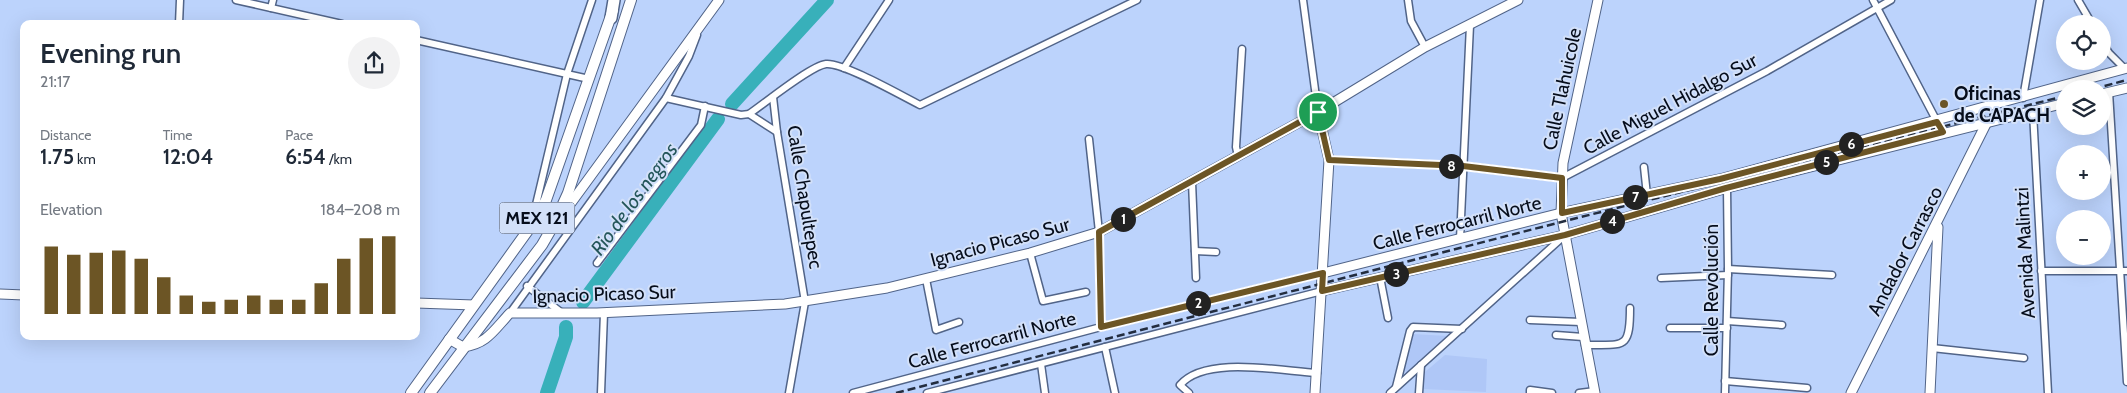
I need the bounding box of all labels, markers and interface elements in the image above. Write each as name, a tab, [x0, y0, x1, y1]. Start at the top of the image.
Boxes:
map controls	[2056, 15, 2111, 265]
button: locate	[2056, 15, 2111, 70]
street label: Calle Tlahuicole	[1538, 25, 1586, 152]
text: Evening run	[40, 36, 181, 70]
button: share	[348, 37, 400, 89]
street label: Calle Miguel Hidalgo Sur	[1579, 48, 1761, 160]
text: 21:17	[40, 72, 70, 91]
button: layers	[2056, 80, 2111, 135]
place label: Oficinas de CAPACH	[1954, 82, 2050, 127]
pin	[1297, 91, 1339, 133]
icon: arrive	[1304, 98, 1332, 126]
marker: Oficinas de CAPACH	[1938, 98, 1950, 110]
street label: Calle Chapultepec	[782, 124, 828, 271]
text: Distance	[40, 126, 92, 144]
text: Time	[163, 126, 192, 144]
text: Pace	[285, 126, 313, 144]
pin: 6	[1838, 132, 1864, 156]
text: 6	[1848, 135, 1855, 153]
water label: Rio de los negros	[585, 138, 683, 260]
text: 1.75	[40, 144, 74, 169]
text: 12:04	[163, 144, 213, 169]
text: 6:54	[285, 144, 326, 169]
button: +	[2056, 145, 2111, 200]
text: km	[74, 150, 96, 168]
text: /km	[326, 150, 352, 168]
pin: 5	[1814, 150, 1838, 174]
text: 5	[1823, 153, 1830, 171]
pin: 8	[1438, 154, 1464, 178]
text: 8	[1447, 157, 1456, 175]
street label: Andador Carrasco	[1863, 183, 1947, 319]
pin: 7	[1622, 184, 1648, 210]
street label: Avenida Malintzi	[2010, 187, 2040, 319]
text: 7	[1632, 188, 1639, 206]
street label: Calle Ferrocarril Norte	[1370, 191, 1544, 255]
text: Elevation	[40, 200, 103, 219]
text: 184–208 m	[321, 200, 400, 219]
road number: MEX 121	[500, 202, 574, 234]
pin: 1	[1110, 206, 1136, 232]
pin: 4	[1600, 208, 1624, 234]
text: 1	[1121, 210, 1126, 228]
button: −	[2056, 210, 2111, 265]
street label: Ignacio Picaso Sur	[928, 212, 1072, 272]
text: 4	[1608, 212, 1617, 230]
street label: Calle Revolución	[1700, 224, 1723, 356]
pin: 3	[1384, 262, 1408, 286]
text: 3	[1393, 265, 1400, 283]
street label: Ignacio Picaso Sur	[532, 280, 676, 308]
pin: 2	[1186, 290, 1210, 316]
text: 2	[1195, 294, 1202, 312]
street label: Calle Ferrocarril Norte	[906, 306, 1079, 373]

